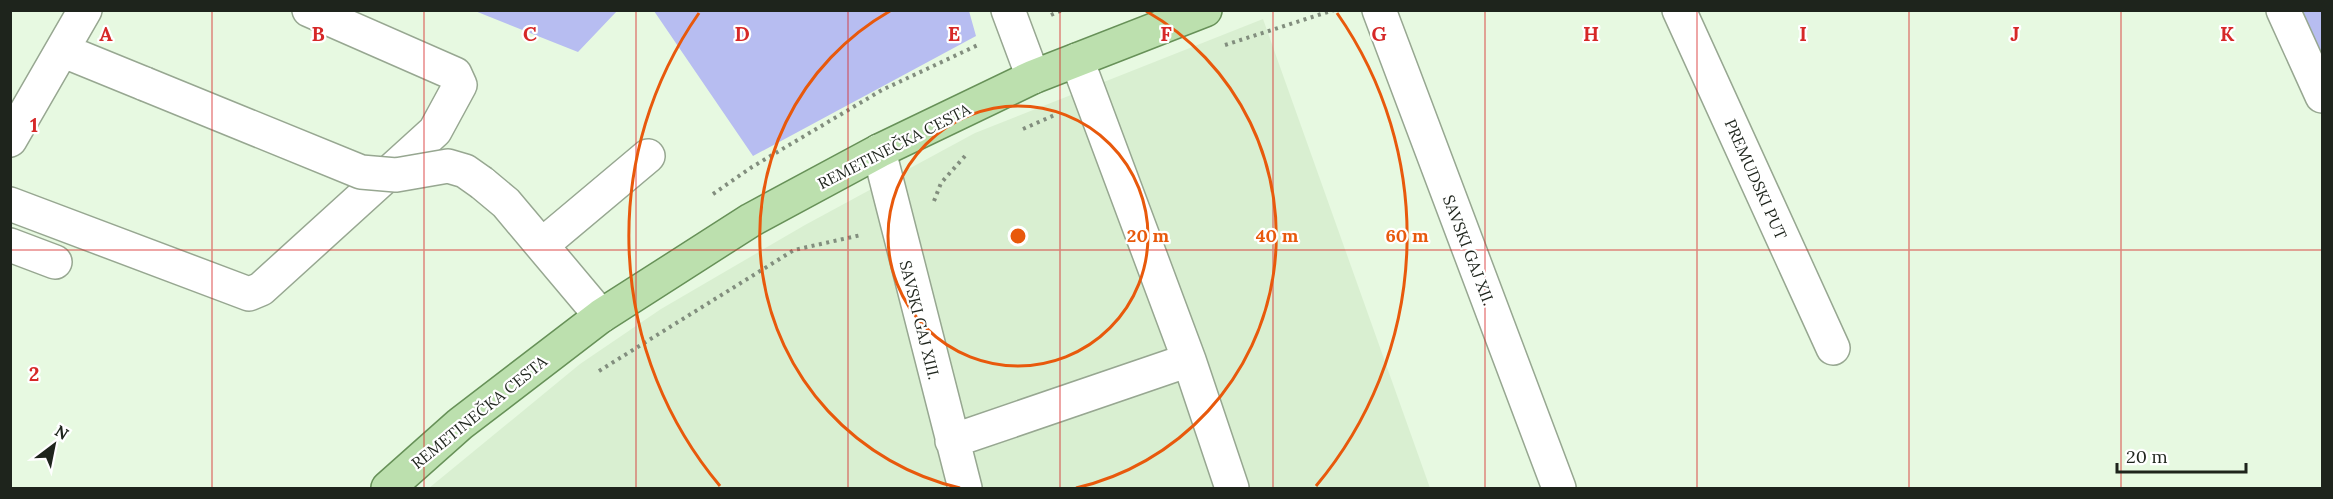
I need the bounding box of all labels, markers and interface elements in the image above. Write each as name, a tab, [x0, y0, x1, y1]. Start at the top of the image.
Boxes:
text: A	[99, 21, 113, 46]
text: B	[311, 21, 325, 46]
text: C	[523, 21, 537, 46]
text: D	[734, 21, 750, 46]
text: E	[948, 21, 960, 46]
text: F	[1160, 21, 1172, 46]
text: G	[1371, 21, 1387, 46]
text: H	[1583, 21, 1599, 46]
text: I	[1799, 21, 1807, 46]
text: J	[2010, 21, 2020, 46]
text: K	[2220, 21, 2235, 46]
street label: REMETINEČKA CESTA	[814, 98, 975, 193]
text: 1	[30, 112, 38, 137]
street label: PREMUDSKI PUT	[1720, 116, 1792, 242]
street label: SAVSKI GAJ XII.	[1439, 192, 1499, 308]
text: 20 m	[1127, 224, 1170, 247]
text: 40 m	[1256, 224, 1299, 247]
text: 60 m	[1385, 224, 1429, 247]
centre of rings	[1008, 226, 1028, 246]
street label: SAVSKI GAJ XIII.	[896, 258, 944, 382]
street label: REMETINEČKA CESTA	[407, 350, 552, 473]
text: 2	[29, 361, 39, 386]
north arrow	[24, 415, 84, 475]
text: N	[51, 421, 72, 444]
scale bar	[2117, 436, 2246, 474]
text: 20 m	[2126, 445, 2168, 468]

